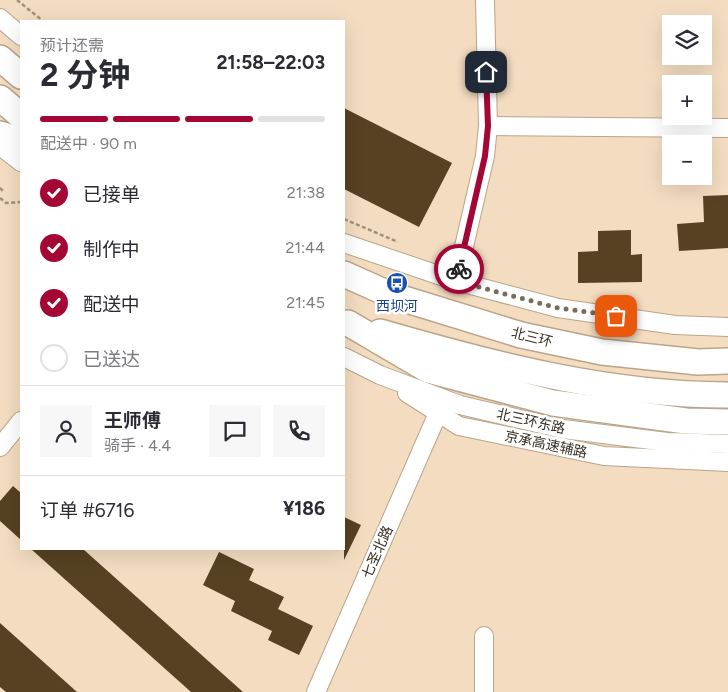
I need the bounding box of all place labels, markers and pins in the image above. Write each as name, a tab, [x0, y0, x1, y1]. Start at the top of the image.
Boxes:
pin	[465, 51, 507, 93]
bus stop icon: 西坝河	[385, 271, 409, 295]
pin	[595, 295, 637, 337]
place label: 西坝河	[376, 298, 418, 315]

